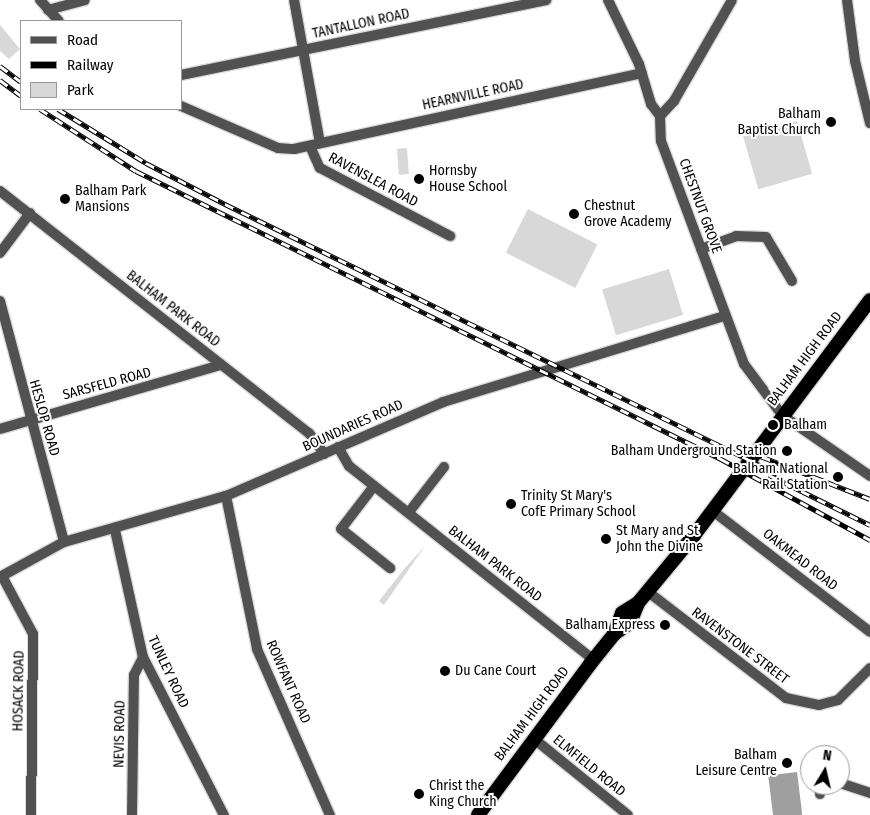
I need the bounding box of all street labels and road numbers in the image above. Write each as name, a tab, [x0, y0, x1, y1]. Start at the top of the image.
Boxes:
street label: TANTALLON ROAD	[311, 6, 411, 42]
street label: HEARNVILLE ROAD	[421, 76, 525, 114]
street label: RAVENSLEA ROAD	[325, 149, 421, 211]
street label: CHESTNUT GROVE	[675, 156, 725, 256]
street label: BALHAM PARK ROAD	[123, 267, 223, 351]
street label: BALHAM HIGH ROAD	[764, 308, 846, 410]
street label: SARSFELD ROAD	[61, 364, 153, 404]
street label: HESLOP ROAD	[25, 378, 63, 458]
street label: BOUNDARIES ROAD	[300, 396, 406, 456]
street label: BALHAM PARK ROAD	[445, 522, 545, 606]
street label: OAKMEAD ROAD	[759, 526, 841, 594]
street label: RAVENSTONE STREET	[688, 604, 792, 688]
street label: TUNLEY ROAD	[144, 633, 192, 711]
street label: ROWFANT ROAD	[262, 638, 314, 726]
street label: HOSACK ROAD	[10, 650, 28, 732]
street label: BALHAM HIGH ROAD	[491, 663, 573, 765]
street label: NEVIS ROAD	[111, 700, 129, 768]
street label: ELMFIELD ROAD	[549, 732, 629, 800]

